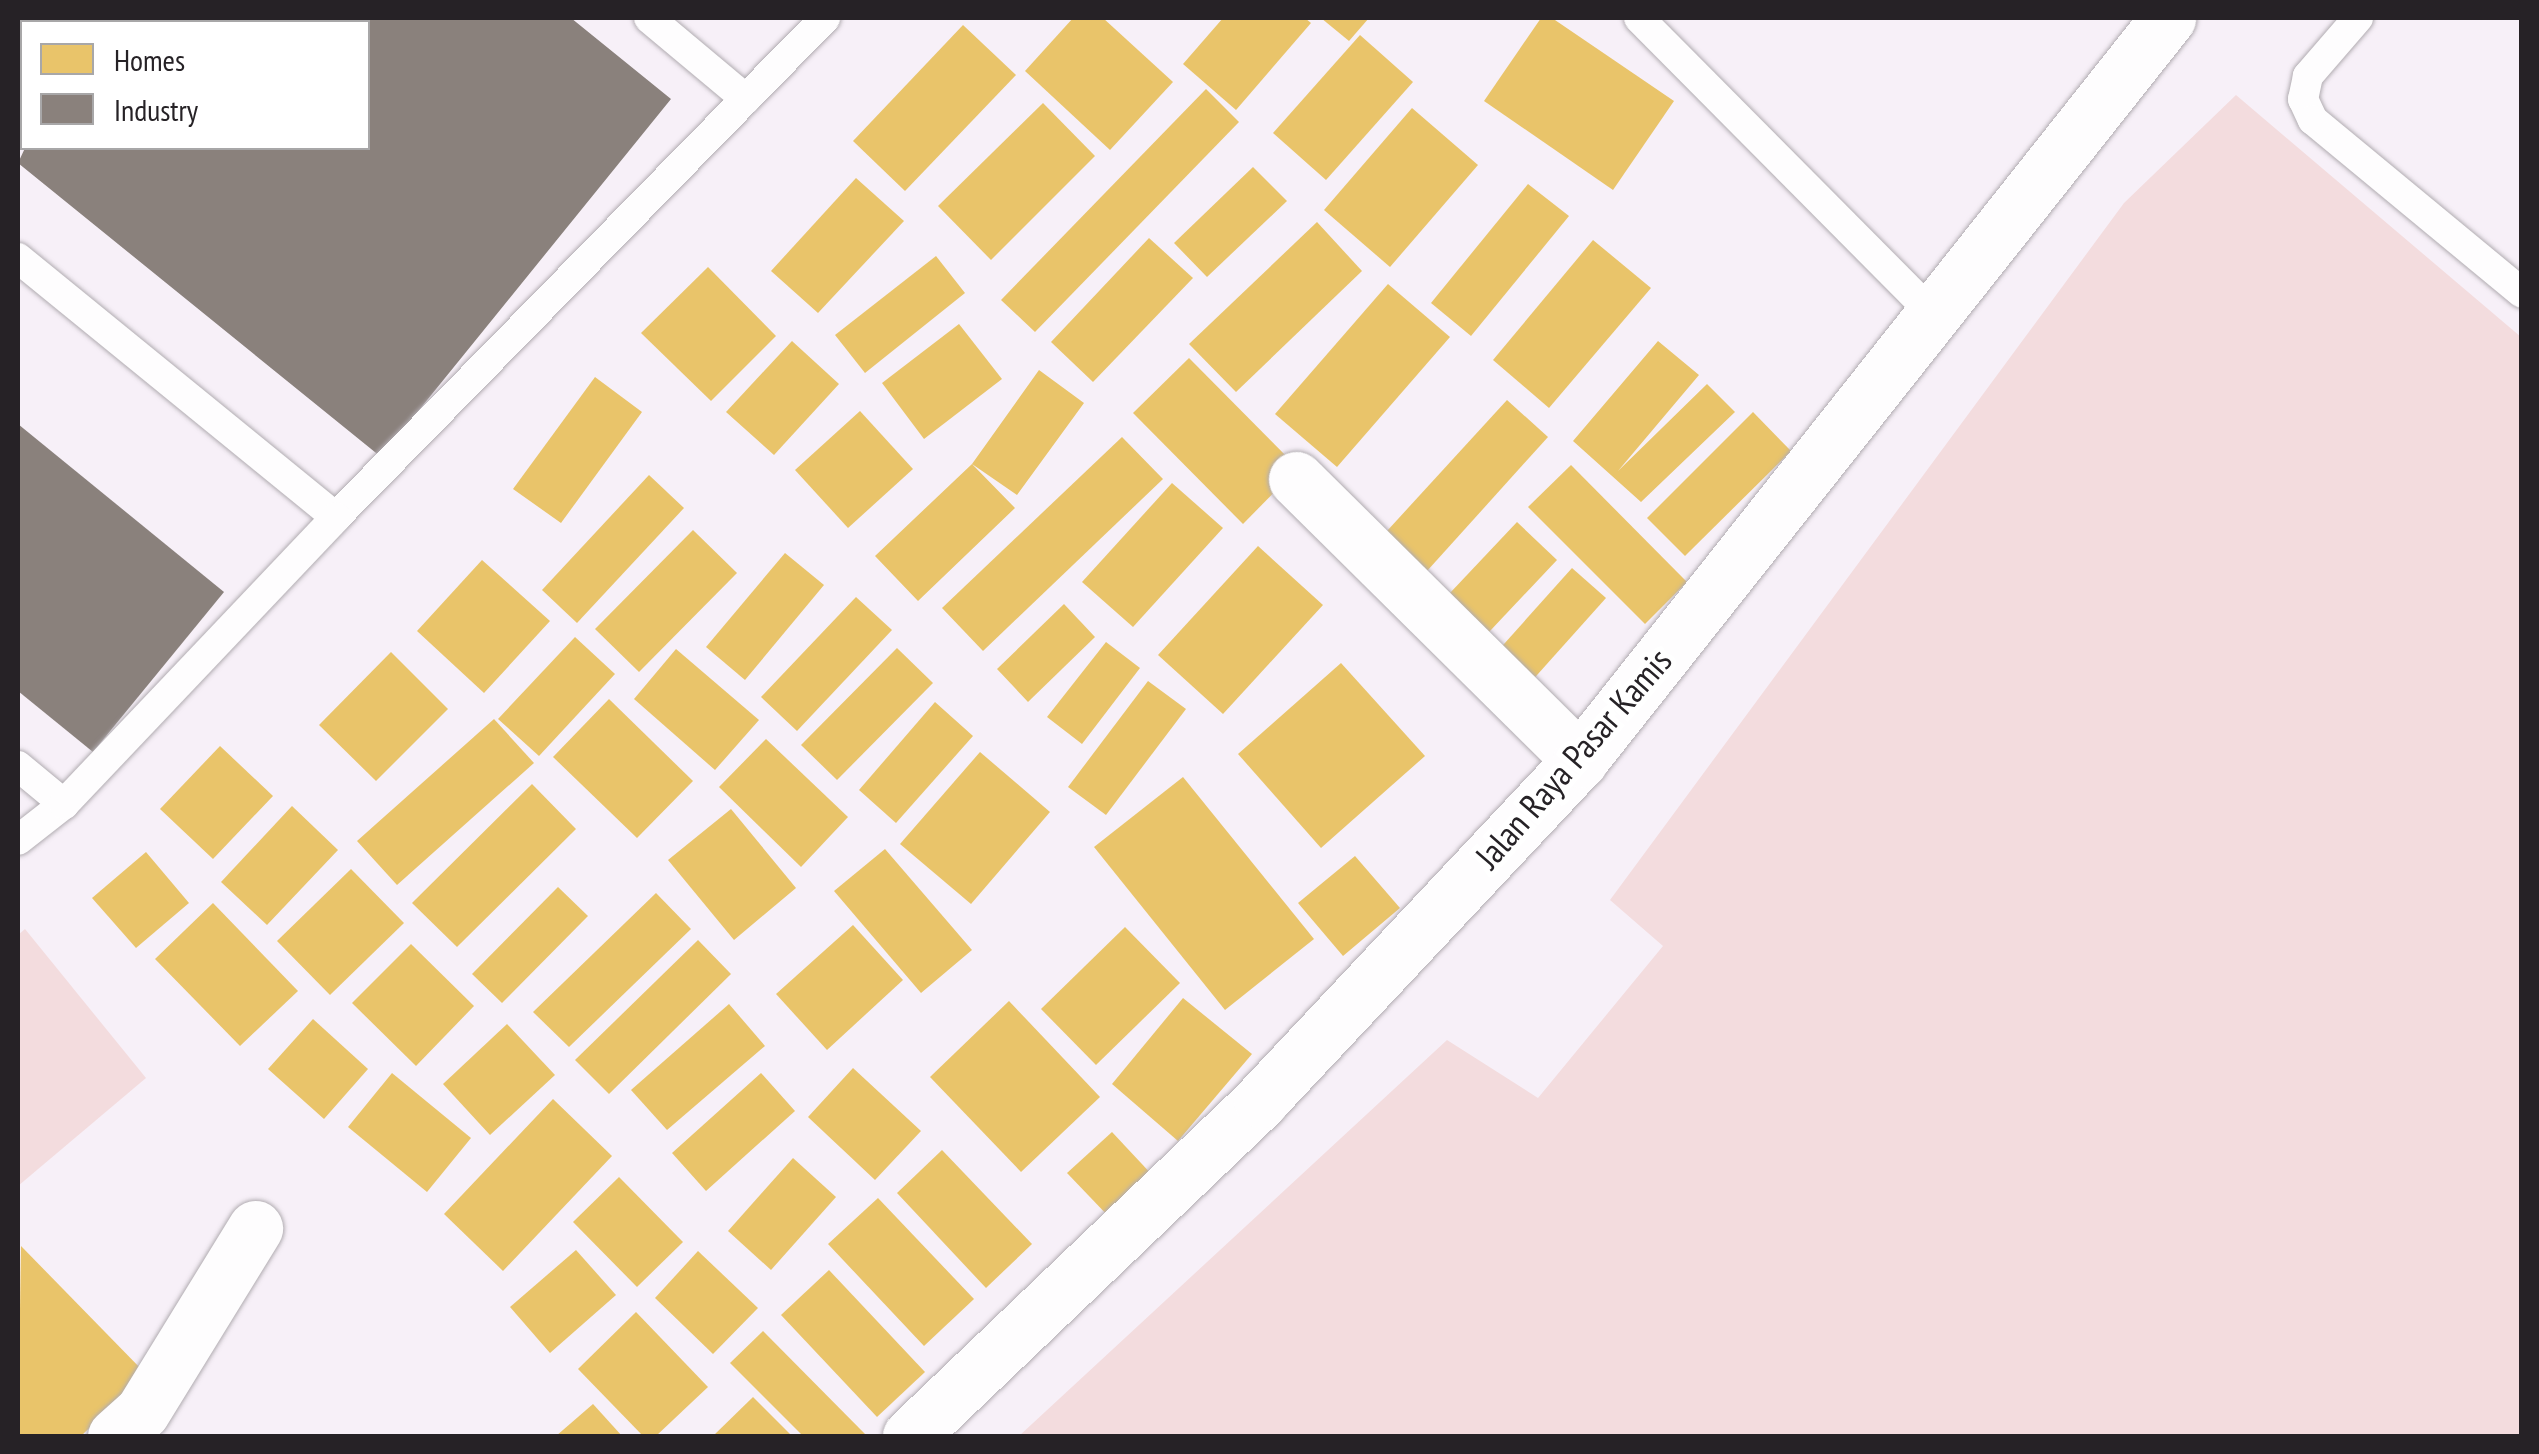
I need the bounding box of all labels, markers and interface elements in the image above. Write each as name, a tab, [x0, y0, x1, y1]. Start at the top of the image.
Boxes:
legend	[20, 20, 370, 150]
text: Homes	[114, 40, 185, 79]
text: Industry	[114, 90, 198, 129]
street label: Jalan Raya Pasar Kamis	[1466, 640, 1680, 876]

